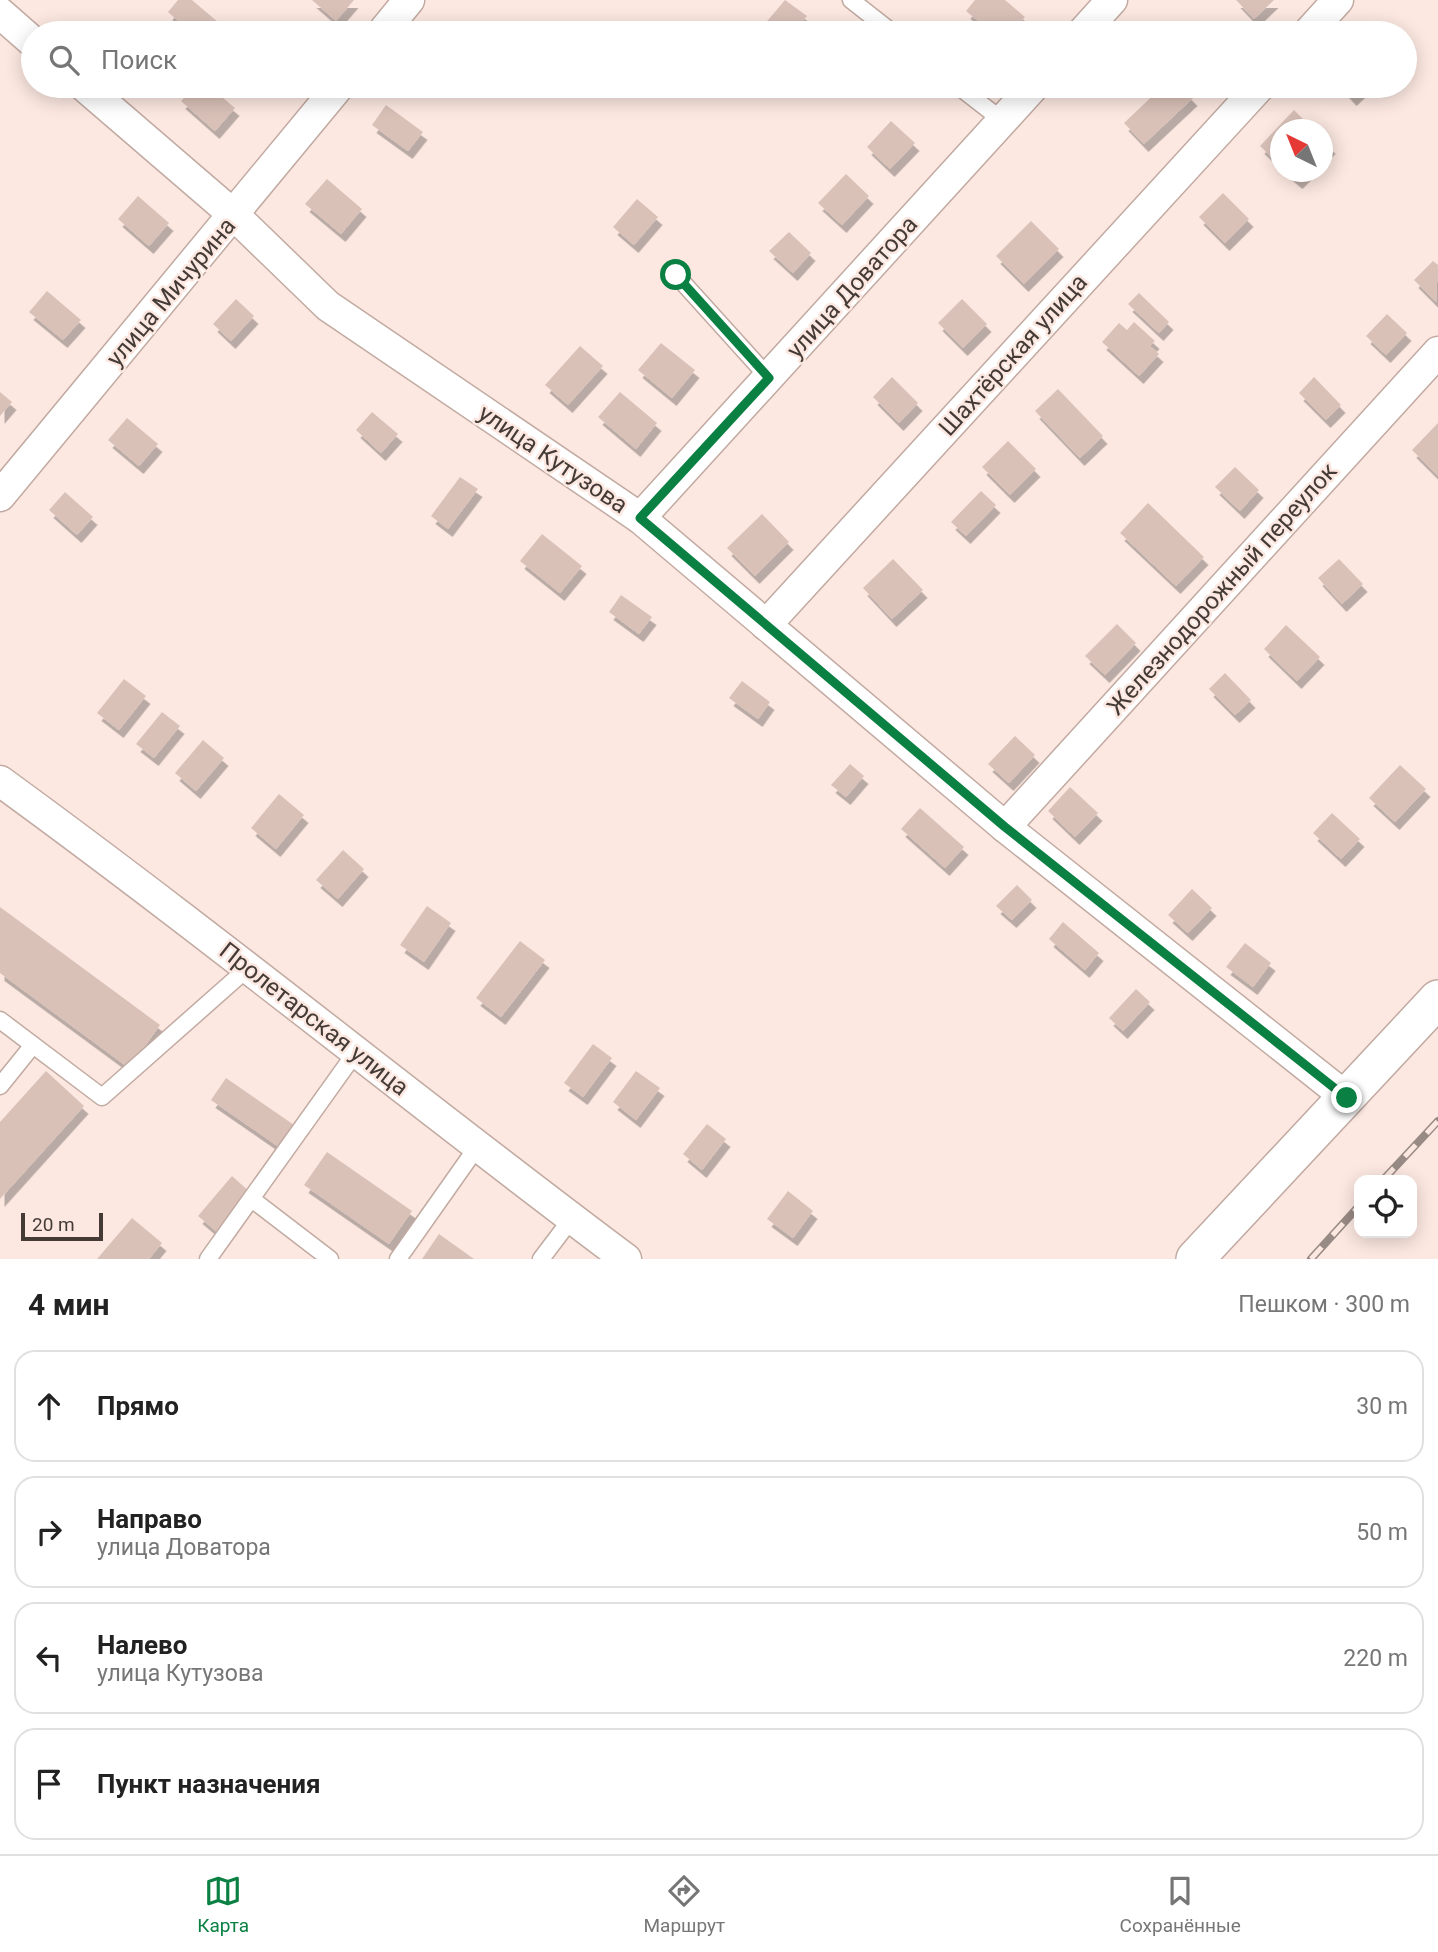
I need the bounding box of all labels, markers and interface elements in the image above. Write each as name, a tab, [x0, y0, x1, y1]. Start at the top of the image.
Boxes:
search box	[21, 21, 1417, 98]
icon: search	[45, 41, 83, 79]
text: Поиск	[101, 45, 177, 75]
north arrow	[1270, 119, 1333, 182]
street label: улица Доватора	[781, 210, 923, 364]
street label: улица Мичурина	[101, 212, 241, 372]
route start	[660, 259, 691, 290]
street label: Шахтёрская улица	[933, 268, 1093, 442]
street label: улица Кутузова	[473, 399, 633, 519]
street label: Железнодорожный переулок	[1101, 457, 1343, 721]
street label: Пролетарская улица	[214, 937, 414, 1101]
route end	[1331, 1082, 1362, 1113]
map controls	[1354, 1175, 1417, 1238]
button: locate	[1354, 1175, 1417, 1238]
scale bar	[21, 1210, 103, 1242]
text: 20 m	[32, 1213, 75, 1236]
text: 4 мин	[28, 1287, 109, 1322]
text: Пешком · 300 m	[1238, 1291, 1410, 1318]
icon: ahead	[30, 1387, 68, 1425]
text: Прямо	[97, 1391, 179, 1421]
text: 30 m	[1356, 1393, 1408, 1420]
text: Направо	[97, 1504, 202, 1534]
icon: right	[30, 1513, 68, 1551]
text: 50 m	[1356, 1519, 1408, 1546]
text: улица Доватора	[97, 1534, 271, 1561]
text: Налево	[97, 1630, 187, 1660]
icon: left	[30, 1639, 68, 1677]
text: 220 m	[1343, 1645, 1408, 1672]
text: улица Кутузова	[97, 1660, 264, 1687]
icon: arrive	[30, 1765, 68, 1803]
text: Пункт назначения	[97, 1769, 321, 1799]
tab: Карта	[197, 1872, 249, 1937]
tab: Маршрут	[643, 1872, 725, 1937]
tab: Сохранённые	[1120, 1872, 1241, 1937]

